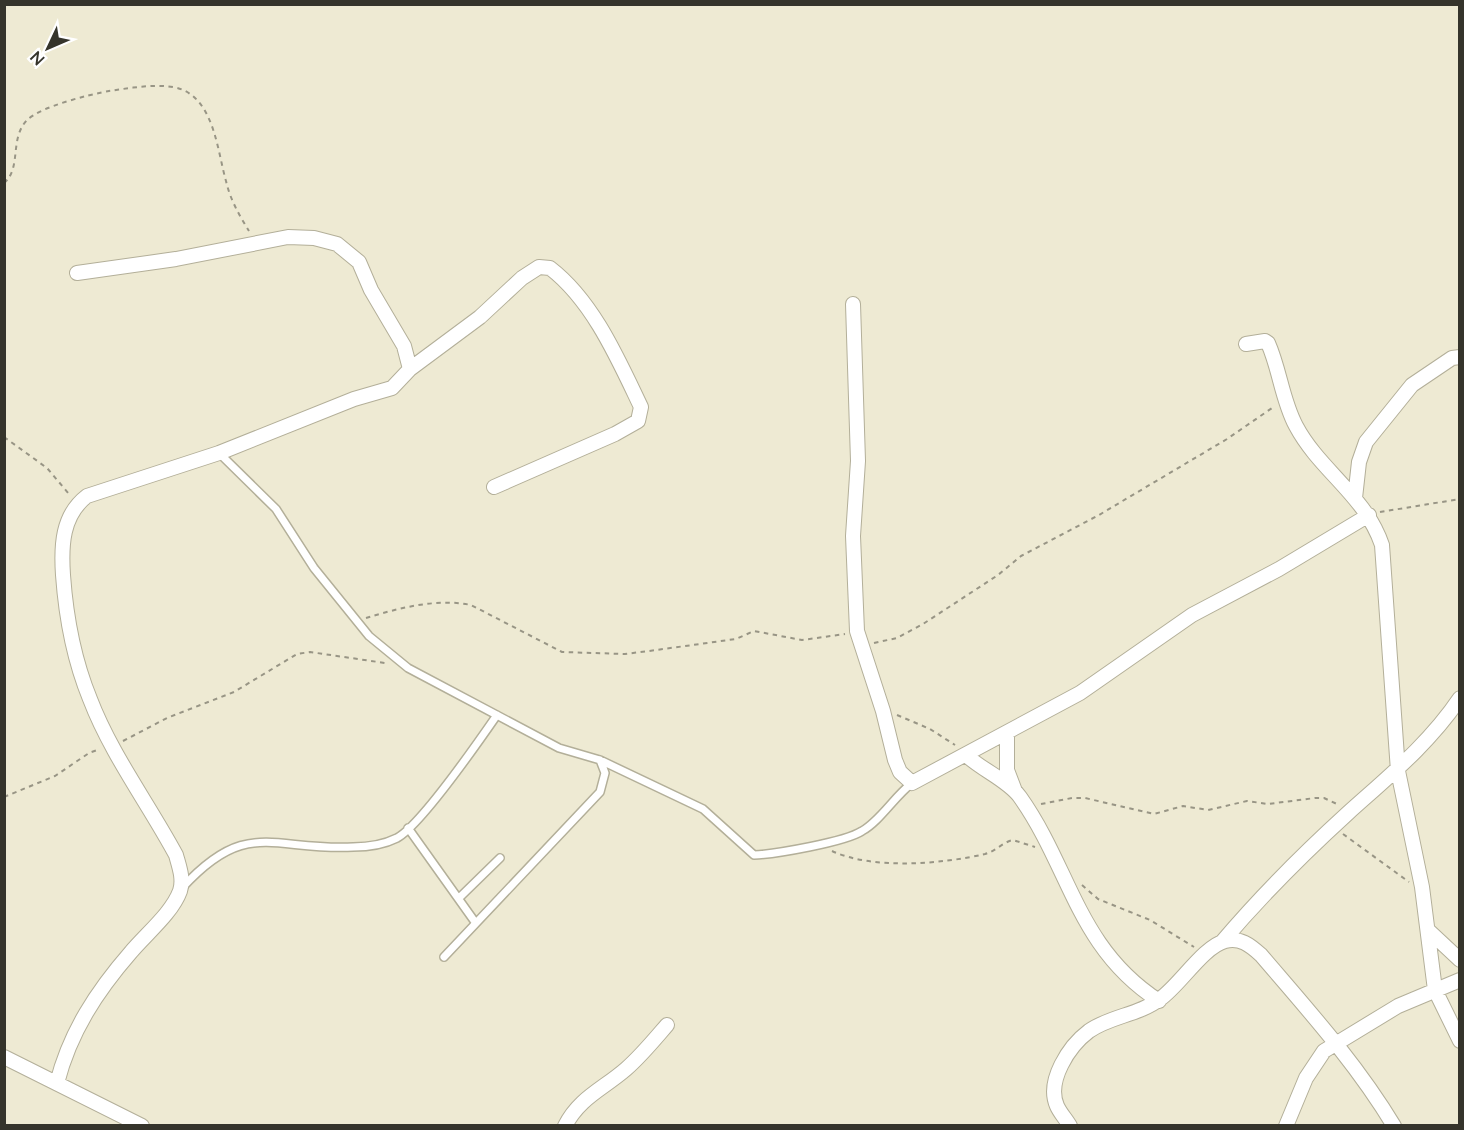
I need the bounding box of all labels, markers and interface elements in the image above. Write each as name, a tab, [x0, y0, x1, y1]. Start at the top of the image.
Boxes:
north arrow	[18, 18, 78, 78]
text: N	[26, 48, 48, 70]

